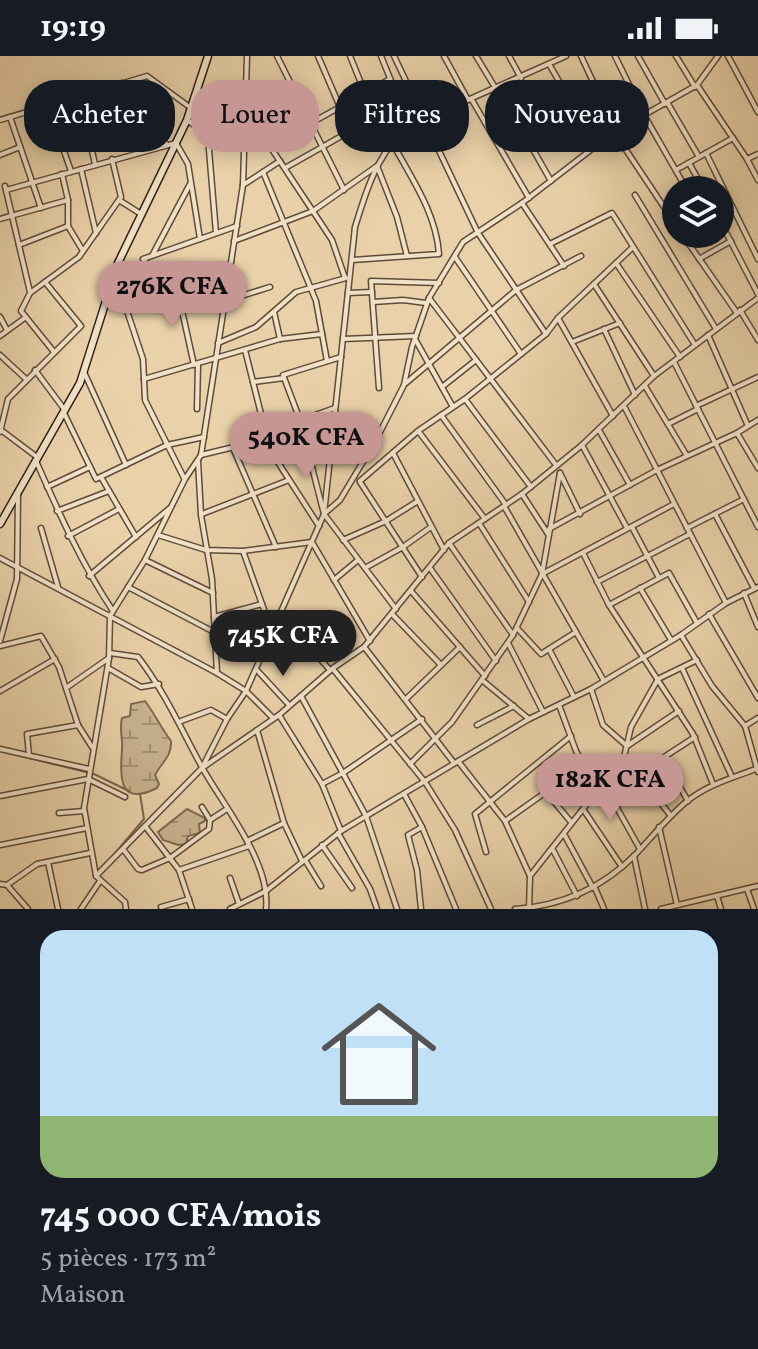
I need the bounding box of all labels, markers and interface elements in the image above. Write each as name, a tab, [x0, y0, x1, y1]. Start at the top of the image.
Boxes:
text: 19:19	[40, 7, 106, 49]
chip: Acheter	[24, 80, 175, 152]
chip: Louer	[191, 80, 319, 152]
chip: Filtres	[335, 80, 469, 152]
chip: Nouveau	[485, 80, 649, 152]
map controls	[662, 176, 734, 248]
button: layers	[662, 176, 734, 248]
pin: 276K CFA	[89, 261, 255, 329]
text: 276K CFA	[116, 269, 228, 305]
pin: 540K CFA	[223, 412, 389, 480]
text: 540K CFA	[248, 420, 364, 456]
pin: 745K CFA	[200, 610, 366, 678]
text: 745K CFA	[227, 618, 339, 654]
pin: 182K CFA	[527, 754, 693, 822]
text: 182K CFA	[555, 762, 665, 798]
icon: home	[307, 982, 451, 1126]
text: 745 000 CFA/mois	[40, 1194, 322, 1241]
text: 5 pièces · 173 m²	[40, 1241, 216, 1277]
text: Maison	[40, 1277, 125, 1313]

